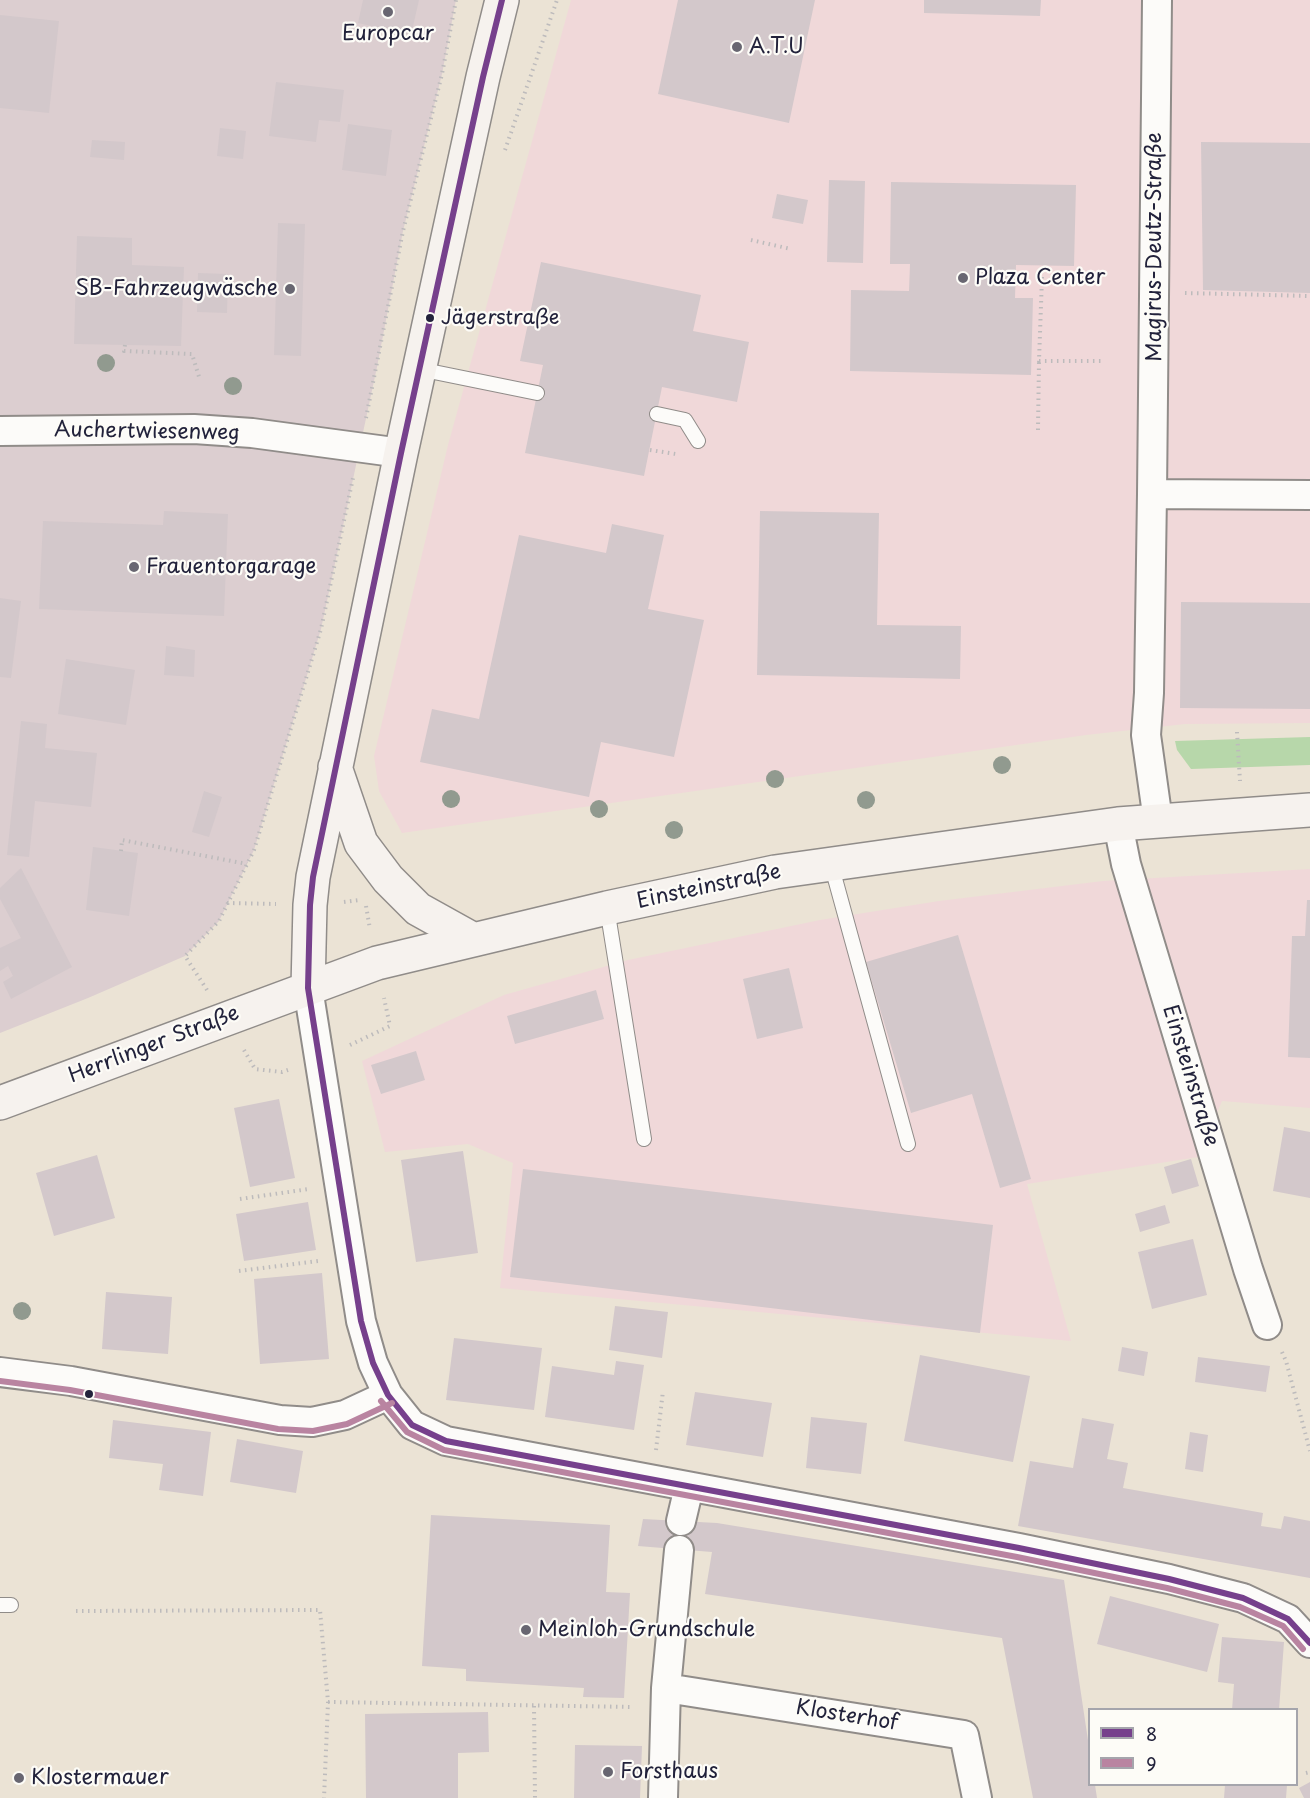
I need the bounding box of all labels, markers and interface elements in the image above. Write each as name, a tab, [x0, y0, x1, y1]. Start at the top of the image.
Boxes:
marker: Europcar	[381, 5, 395, 19]
place label: Europcar	[342, 21, 434, 47]
place label: A.T.U	[749, 34, 804, 60]
marker: A.T.U	[730, 40, 744, 54]
street label: Magirus-Deutz-Straße	[1142, 132, 1168, 362]
place label: Plaza Center	[975, 265, 1105, 291]
marker: Plaza Center	[956, 271, 970, 285]
place label: SB-Fahrzeugwäsche	[76, 276, 278, 302]
marker: SB-Fahrzeugwäsche	[283, 282, 297, 296]
place label: Jägerstraße	[441, 306, 559, 330]
marker: Jägerstraße	[424, 312, 436, 324]
street label: Auchertwiesenweg	[54, 418, 240, 446]
place label: Frauentorgarage	[146, 554, 317, 580]
marker: Frauentorgarage	[127, 560, 141, 574]
street label: Einsteinstraße	[635, 859, 783, 915]
street label: Herrlinger Straße	[65, 1001, 243, 1089]
street label: Einsteinstraße	[1157, 1002, 1223, 1150]
unlabelled marker	[83, 1388, 95, 1400]
place label: Meinloh-Grundschule	[538, 1617, 755, 1643]
marker: Meinloh-Grundschule	[519, 1623, 533, 1637]
street label: Klosterhof	[794, 1695, 900, 1737]
legend	[1088, 1708, 1298, 1786]
text: 8	[1146, 1720, 1157, 1747]
text: 9	[1146, 1750, 1157, 1777]
place label: Forsthaus	[620, 1759, 718, 1785]
place label: Klostermauer	[31, 1765, 169, 1791]
marker: Forsthaus	[601, 1765, 615, 1779]
marker: Klostermauer	[12, 1771, 26, 1785]

